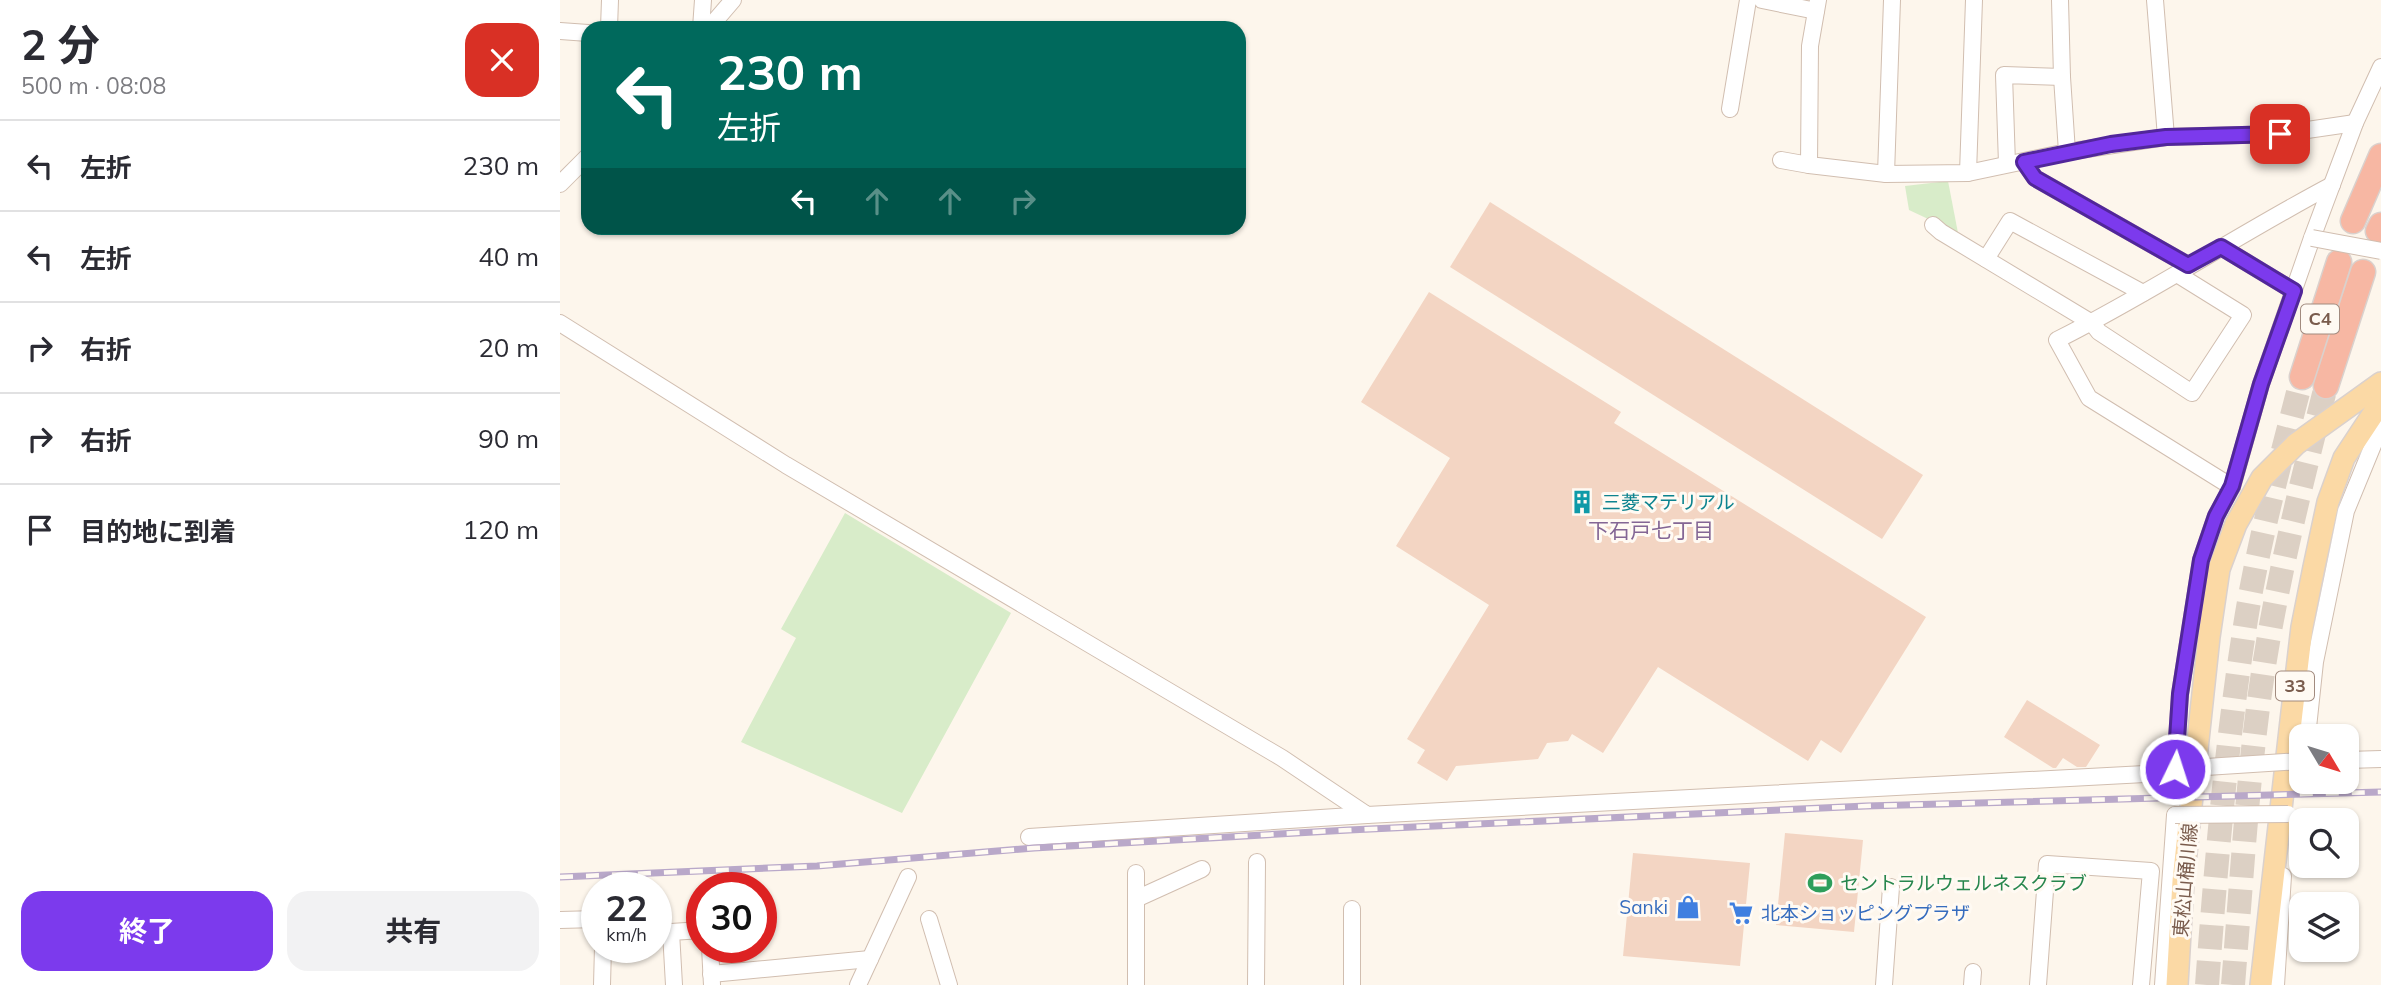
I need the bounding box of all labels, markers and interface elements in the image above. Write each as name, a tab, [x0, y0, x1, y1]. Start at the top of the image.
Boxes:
text: 2 分	[21, 18, 100, 71]
button: close	[465, 23, 539, 97]
text: 230 m	[717, 41, 863, 102]
icon: left	[602, 49, 693, 140]
text: 500 m · 08:08	[21, 71, 166, 100]
pin	[2250, 104, 2310, 164]
text: 左折	[717, 107, 781, 147]
icon: arrive	[2261, 115, 2299, 153]
icon: left	[21, 147, 59, 185]
text: 230 m	[463, 149, 539, 182]
text: 左折	[80, 151, 132, 184]
icon: left	[785, 182, 823, 220]
icon: ahead	[858, 182, 896, 220]
icon: ahead	[931, 182, 969, 220]
icon: right	[1004, 182, 1042, 220]
icon: left	[21, 238, 59, 276]
text: 40 m	[478, 240, 539, 273]
text: 左折	[80, 242, 132, 275]
road number: C4	[2301, 304, 2339, 334]
icon: right	[21, 329, 59, 367]
text: 20 m	[478, 331, 539, 364]
text: 右折	[80, 333, 132, 366]
icon: right	[21, 420, 59, 458]
text: 90 m	[478, 422, 539, 455]
text: 右折	[80, 424, 132, 457]
building icon: 三菱マテリアル	[1568, 488, 1596, 516]
place label: 三菱マテリアル	[1602, 490, 1735, 514]
icon: arrive	[21, 511, 59, 549]
text: 120 m	[463, 513, 539, 546]
text: 目的地に到着	[80, 515, 236, 548]
district label: 下石戸七丁目	[1588, 517, 1714, 543]
road number: 33	[2276, 672, 2314, 700]
north arrow	[2289, 724, 2359, 794]
map controls	[2289, 724, 2359, 962]
position arrow	[2138, 732, 2212, 806]
button: search	[2289, 808, 2359, 878]
street label: 東松山桶川線	[2168, 822, 2202, 938]
sports icon: セントラルウェルネスクラブ	[1806, 869, 1834, 897]
place label: セントラルウェルネスクラブ	[1840, 871, 2087, 895]
speed limit sign: 30	[686, 872, 777, 963]
text: 22	[605, 886, 648, 930]
button: 終了	[21, 891, 273, 971]
button: 共有	[287, 891, 539, 971]
button: layers	[2289, 892, 2359, 962]
shop icon: Sanki	[1674, 893, 1702, 921]
place label: Sanki	[1619, 895, 1668, 919]
supermarket icon: 北本ショッピングプラザ	[1727, 899, 1755, 927]
place label: 北本ショッピングプラザ	[1761, 901, 1970, 925]
text: km/h	[606, 923, 647, 946]

